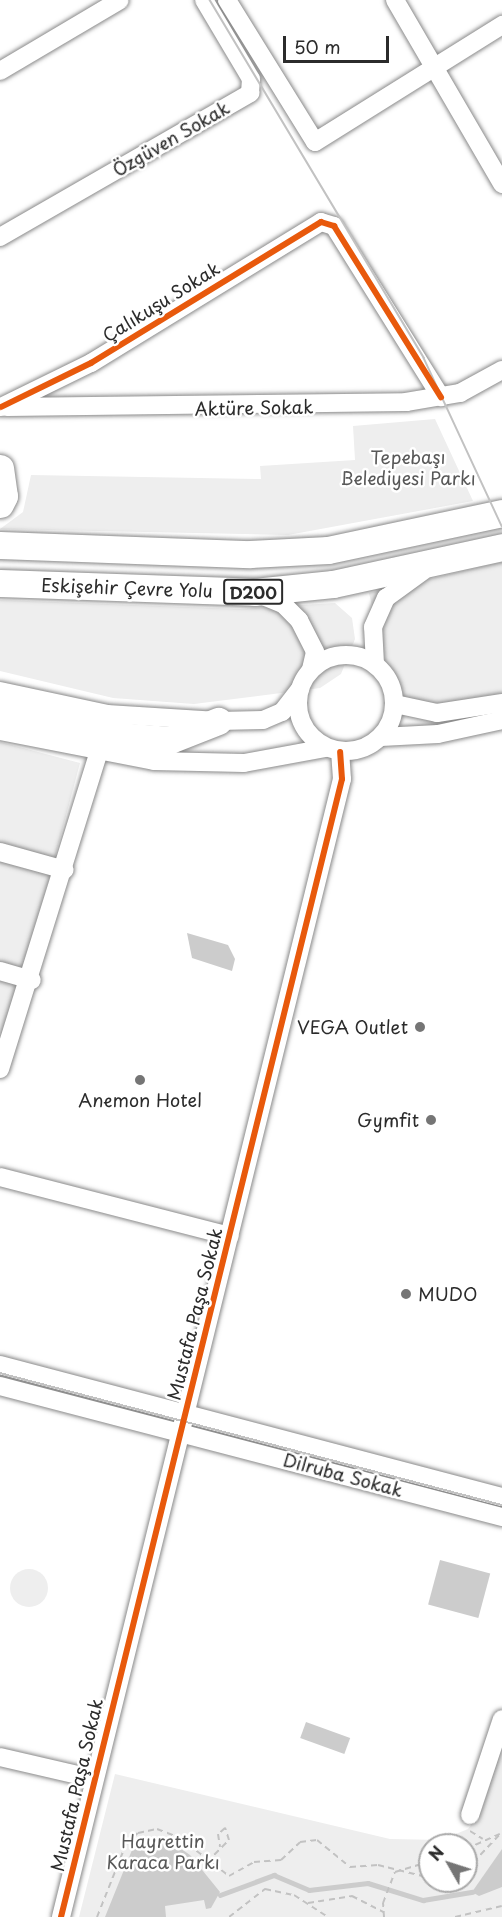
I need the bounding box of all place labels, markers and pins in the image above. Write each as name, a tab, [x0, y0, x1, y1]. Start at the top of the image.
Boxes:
place label: VEGA Outlet	[297, 1016, 408, 1038]
marker: VEGA Outlet	[413, 1020, 427, 1034]
marker: Anemon Hotel	[133, 1073, 147, 1087]
place label: Anemon Hotel	[78, 1089, 202, 1111]
place label: Gymfit	[357, 1109, 419, 1131]
marker: Gymfit	[424, 1113, 438, 1127]
place label: MUDO	[418, 1283, 477, 1305]
marker: MUDO	[399, 1287, 413, 1301]

